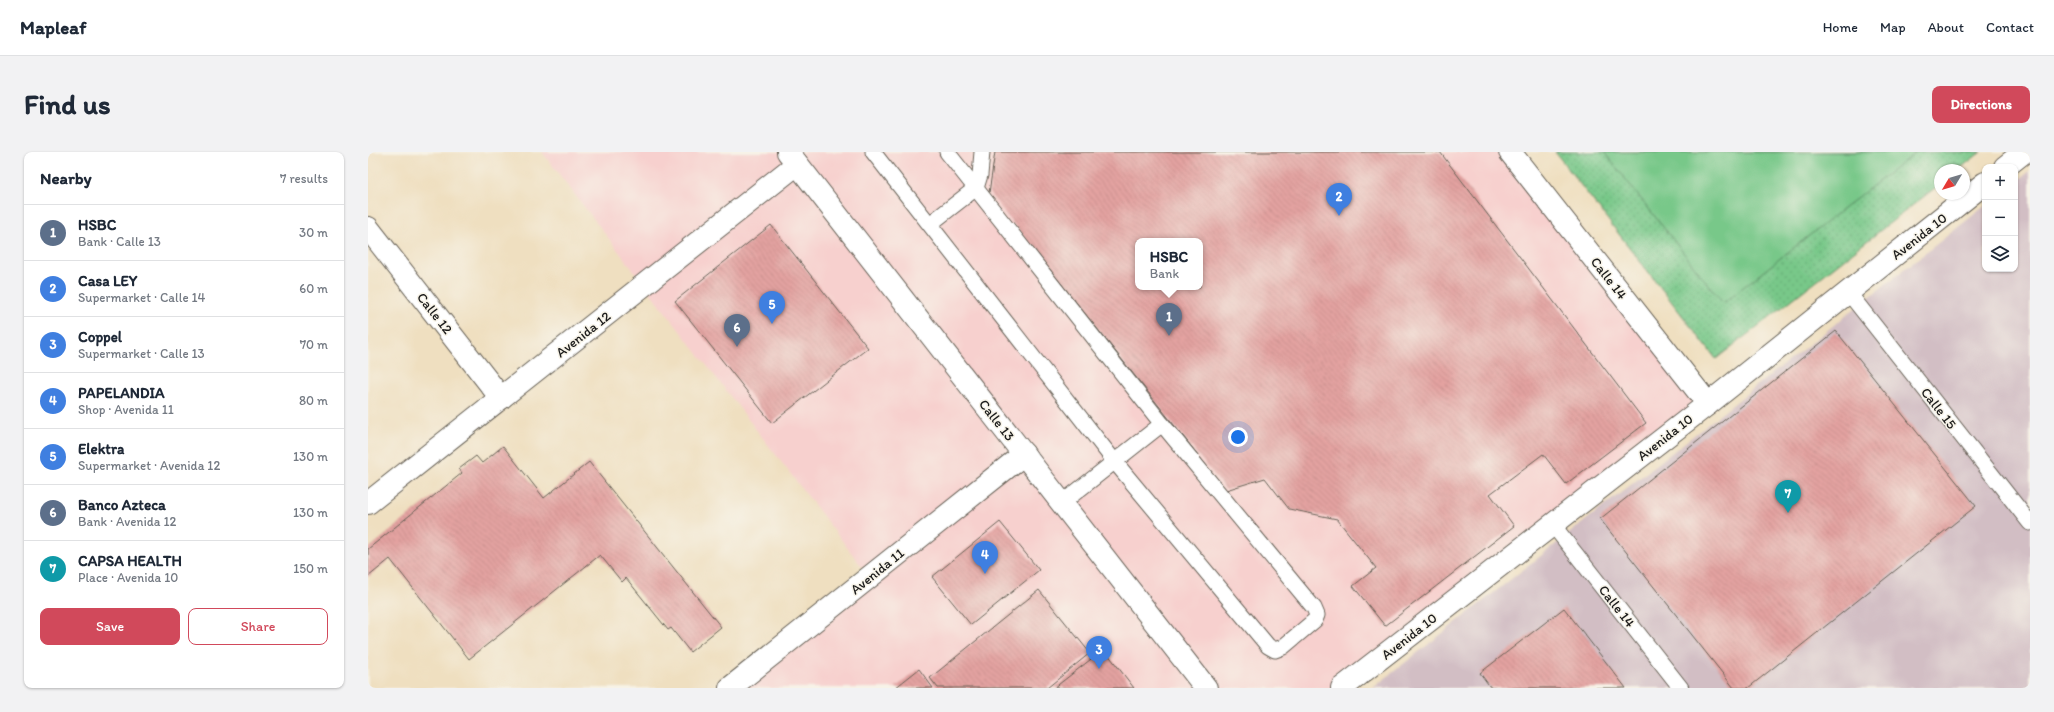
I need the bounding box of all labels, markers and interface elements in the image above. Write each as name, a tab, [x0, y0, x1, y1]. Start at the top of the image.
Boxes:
text: Mapleaf	[20, 16, 86, 39]
text: Home	[1823, 19, 1858, 36]
text: Map	[1880, 19, 1906, 36]
text: About	[1928, 19, 1964, 36]
text: Contact	[1986, 19, 2034, 36]
button: Directions	[1932, 86, 2030, 123]
text: Find us	[24, 87, 111, 121]
north arrow	[1934, 164, 1970, 200]
map controls	[1982, 164, 2018, 272]
button: +	[1982, 164, 2018, 200]
text: Nearby	[40, 168, 92, 188]
text: 7 results	[280, 171, 328, 186]
pin: 2	[1326, 183, 1352, 216]
button: −	[1982, 200, 2018, 236]
street label: Avenida 10	[1888, 209, 1951, 263]
text: HSBC	[78, 216, 116, 234]
text: 1	[50, 225, 56, 240]
text: 30 m	[299, 225, 328, 240]
text: Bank · Calle 13	[78, 234, 161, 249]
button: layers	[1982, 236, 2018, 272]
popup	[1135, 238, 1203, 290]
text: HSBC	[1150, 248, 1188, 266]
street label: Calle 14	[1587, 254, 1631, 303]
text: Bank	[1150, 266, 1179, 281]
text: Casa LEY	[78, 272, 137, 290]
text: 2	[50, 281, 56, 296]
text: 60 m	[299, 281, 328, 296]
street label: Calle 12	[413, 289, 456, 338]
text: Supermarket · Calle 14	[78, 290, 205, 305]
pin: 5	[759, 291, 785, 324]
pin: 1	[1156, 303, 1182, 336]
street label: Avenida 12	[553, 307, 615, 361]
pin: 6	[724, 314, 750, 347]
text: Coppel	[78, 328, 122, 346]
text: 3	[49, 337, 57, 352]
text: 70 m	[300, 337, 328, 352]
text: Supermarket · Calle 13	[78, 346, 205, 361]
text: PAPELANDIA	[78, 384, 165, 402]
street label: Calle 15	[1917, 384, 1960, 432]
text: 4	[49, 393, 57, 408]
text: 80 m	[299, 393, 328, 408]
street label: Calle 13	[975, 396, 1018, 445]
text: Shop · Avenida 11	[78, 402, 174, 417]
street label: Avenida 10	[1634, 410, 1697, 464]
your location	[1228, 427, 1248, 447]
text: Elektra	[78, 440, 124, 458]
text: 5	[50, 449, 56, 464]
text: 130 m	[293, 449, 328, 464]
text: Supermarket · Avenida 12	[78, 458, 220, 473]
pin: 7	[1775, 480, 1801, 513]
text: Banco Azteca	[78, 496, 166, 514]
text: 6	[50, 505, 56, 520]
text: 130 m	[293, 505, 328, 520]
text: Bank · Avenida 12	[78, 514, 176, 529]
pin: 4	[972, 541, 998, 574]
street label: Avenida 11	[847, 544, 908, 598]
text: CAPSA HEALTH	[78, 552, 182, 570]
text: 7	[50, 561, 56, 576]
text: 150 m	[293, 561, 328, 576]
text: Place · Avenida 10	[78, 570, 178, 585]
street label: Calle 14	[1595, 582, 1639, 631]
button: Save	[40, 608, 180, 645]
button: Share	[188, 608, 328, 645]
street label: Avenida 10	[1378, 609, 1441, 663]
pin: 3	[1086, 636, 1112, 669]

